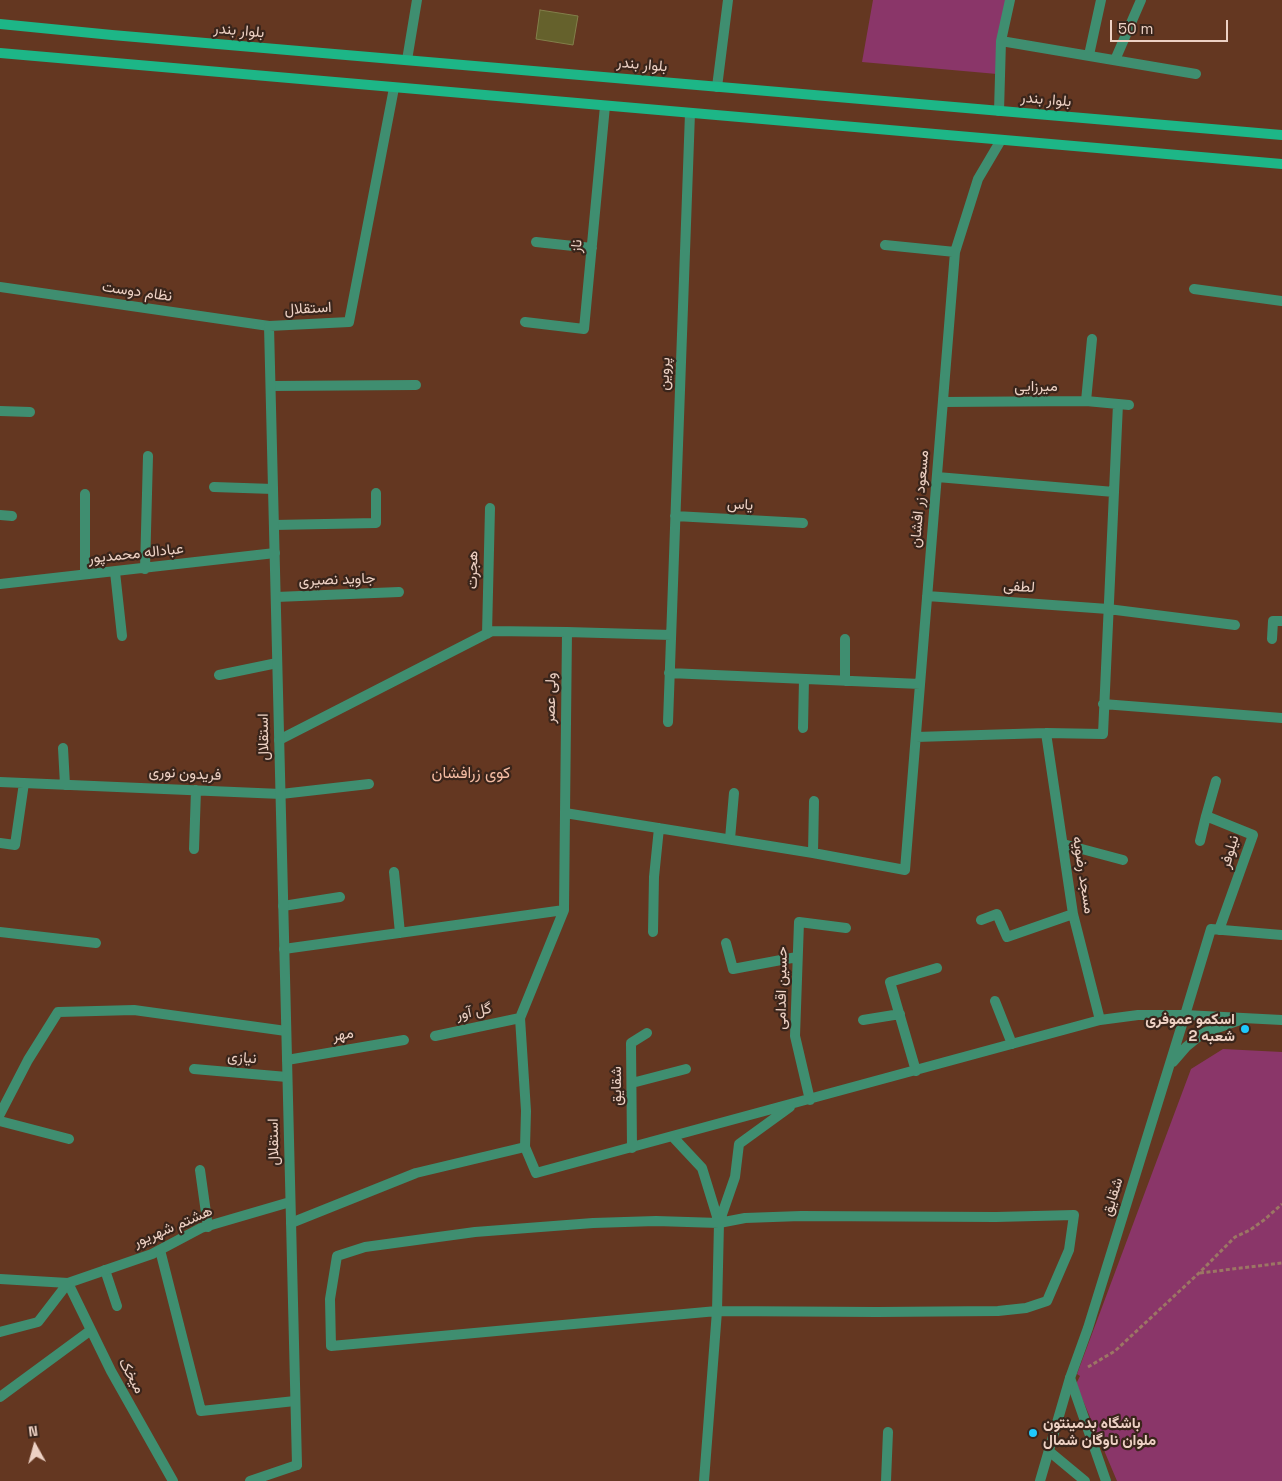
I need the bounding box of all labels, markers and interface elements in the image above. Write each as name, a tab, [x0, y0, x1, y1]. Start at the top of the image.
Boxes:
scale bar	[1112, 10, 1230, 42]
text: 50 m	[1118, 19, 1153, 38]
street label: بلوار بندر	[213, 20, 265, 42]
street label: بلوار بندر	[616, 54, 668, 76]
street label: بلوار بندر	[1020, 89, 1072, 111]
street label: ناز	[567, 239, 587, 253]
street label: نظام دوست	[101, 278, 173, 306]
street label: استقلال	[284, 299, 332, 319]
street label: پروین	[655, 357, 675, 391]
street label: میرزایی	[1014, 378, 1058, 396]
street label: مسعود زر افشان	[907, 449, 933, 549]
street label: یاس	[726, 495, 754, 515]
street label: عباداله محمدپور	[88, 540, 184, 568]
street label: هجرت	[464, 551, 482, 589]
street label: جاوید نصیری	[298, 570, 376, 590]
street label: لطفی	[1003, 577, 1035, 597]
street label: ولی عصر	[542, 672, 560, 724]
street label: استقلال	[255, 713, 273, 761]
street label: فریدون نوری	[148, 763, 222, 785]
district label: کوی زرافشان	[432, 764, 510, 784]
street label: نیلوفر	[1217, 833, 1243, 871]
street label: مسجد رضویه	[1068, 835, 1098, 915]
street label: حسین اقدامی	[772, 946, 792, 1030]
street label: گل آور	[455, 999, 493, 1025]
place label: اسکمو عموفری شعبه 2	[1145, 1011, 1235, 1046]
marker: اسکمو عموفری شعبه 2	[1239, 1023, 1251, 1035]
street label: مهر	[331, 1024, 355, 1046]
street label: نیازی	[227, 1048, 257, 1068]
street label: شقایق	[608, 1066, 626, 1106]
street label: استقلال	[265, 1118, 283, 1166]
street label: شقایق	[1099, 1176, 1127, 1218]
street label: هشتم شهریور	[131, 1202, 215, 1252]
street label: میخک	[114, 1355, 148, 1397]
place label: باشگاه بدمینتون ملوان ناوگان شمال	[1043, 1415, 1156, 1450]
north arrow	[10, 1421, 60, 1471]
text: N	[27, 1422, 39, 1441]
marker: باشگاه بدمینتون ملوان ناوگان شمال	[1027, 1427, 1039, 1439]

